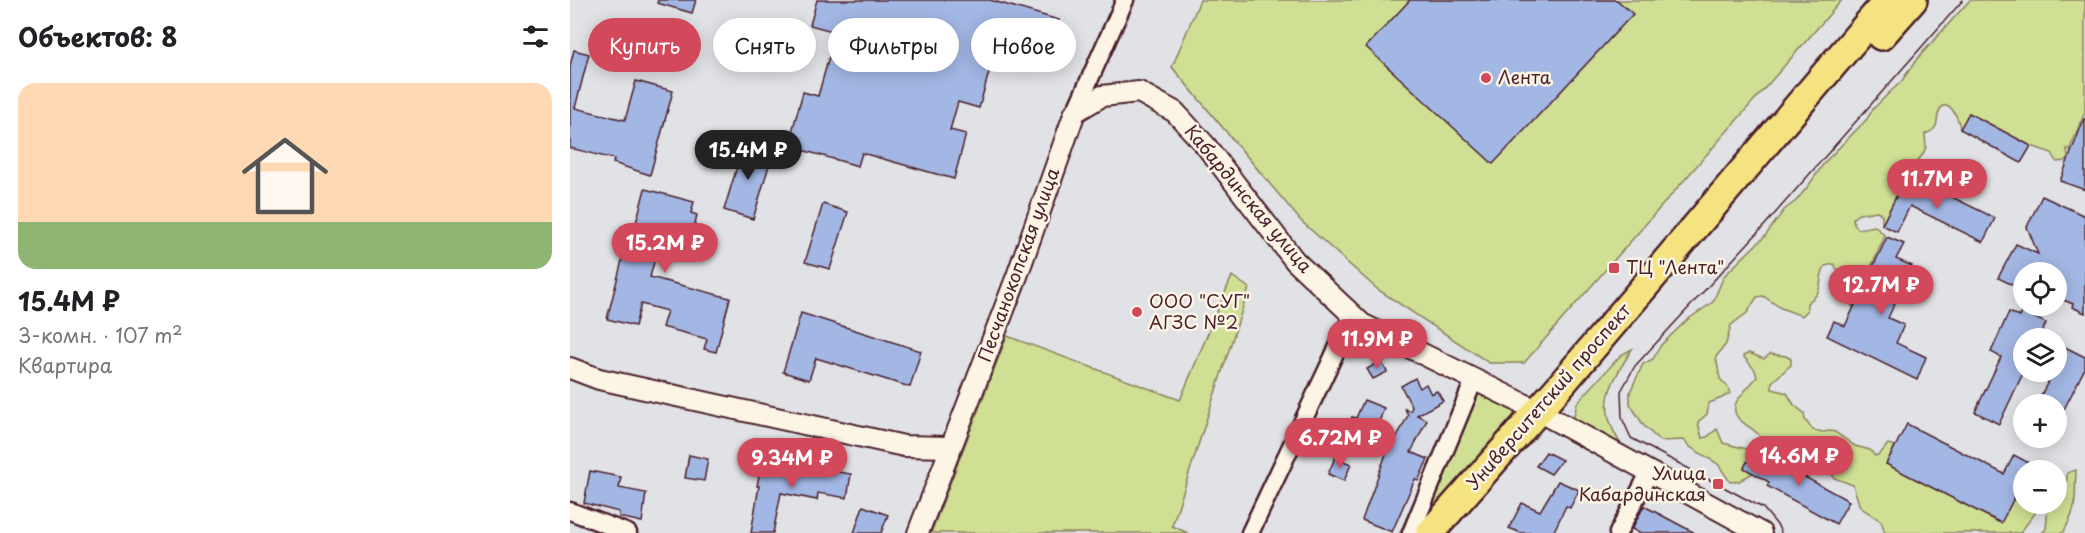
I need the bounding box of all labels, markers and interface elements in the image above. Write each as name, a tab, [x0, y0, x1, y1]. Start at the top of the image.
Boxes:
text: Объектов: 8	[18, 17, 178, 56]
chip: Купить	[588, 18, 701, 72]
chip: Снять	[713, 18, 816, 72]
chip: Фильтры	[828, 18, 959, 72]
chip: Новое	[971, 18, 1076, 72]
icon: filters	[519, 20, 552, 53]
place label: Лента	[1498, 63, 1551, 90]
marker: Лента	[1479, 71, 1493, 85]
street label: Кабардинская улица	[1179, 118, 1320, 279]
icon: home	[231, 122, 339, 230]
pin: 15.4M ₽	[693, 130, 803, 181]
text: 15.4M ₽	[709, 134, 787, 164]
pin: 11.7M ₽	[1882, 159, 1992, 210]
street label: Песчанокопская улица	[970, 163, 1065, 365]
text: 11.7M ₽	[1901, 163, 1973, 193]
pin: 15.2M ₽	[610, 223, 720, 274]
text: 15.2M ₽	[626, 227, 704, 257]
place label: ТЦ "Лента"	[1626, 253, 1724, 280]
marker: ТЦ "Лента"	[1607, 261, 1621, 275]
map controls	[2013, 262, 2067, 514]
button: locate	[2013, 262, 2067, 316]
pin: 12.7M ₽	[1826, 265, 1936, 316]
text: 12.7M ₽	[1843, 269, 1919, 299]
text: 15.4M ₽	[18, 281, 120, 320]
place label: ООО "СУГ" АГЗС №2	[1149, 287, 1250, 335]
street label: Университетский проспект	[1459, 297, 1637, 495]
marker: ООО "СУГ" АГЗС №2	[1130, 305, 1144, 319]
pin: 11.9M ₽	[1322, 319, 1432, 370]
text: 3-комн. · 107 m²	[18, 320, 183, 350]
text: 11.9M ₽	[1341, 323, 1413, 353]
button: layers	[2013, 328, 2067, 382]
text: Квартира	[18, 350, 112, 380]
button: +	[2013, 394, 2067, 448]
pin: 6.72M ₽	[1285, 418, 1395, 469]
text: 6.72M ₽	[1298, 422, 1382, 452]
pin: 14.6M ₽	[1744, 436, 1854, 487]
pin: 9.34M ₽	[737, 438, 847, 489]
text: 14.6M ₽	[1759, 440, 1839, 470]
text: 9.34M ₽	[751, 442, 833, 472]
place label: Улица Кабардинская	[1578, 459, 1707, 507]
button: −	[2013, 460, 2067, 514]
marker: Улица Кабардинская	[1711, 477, 1725, 491]

